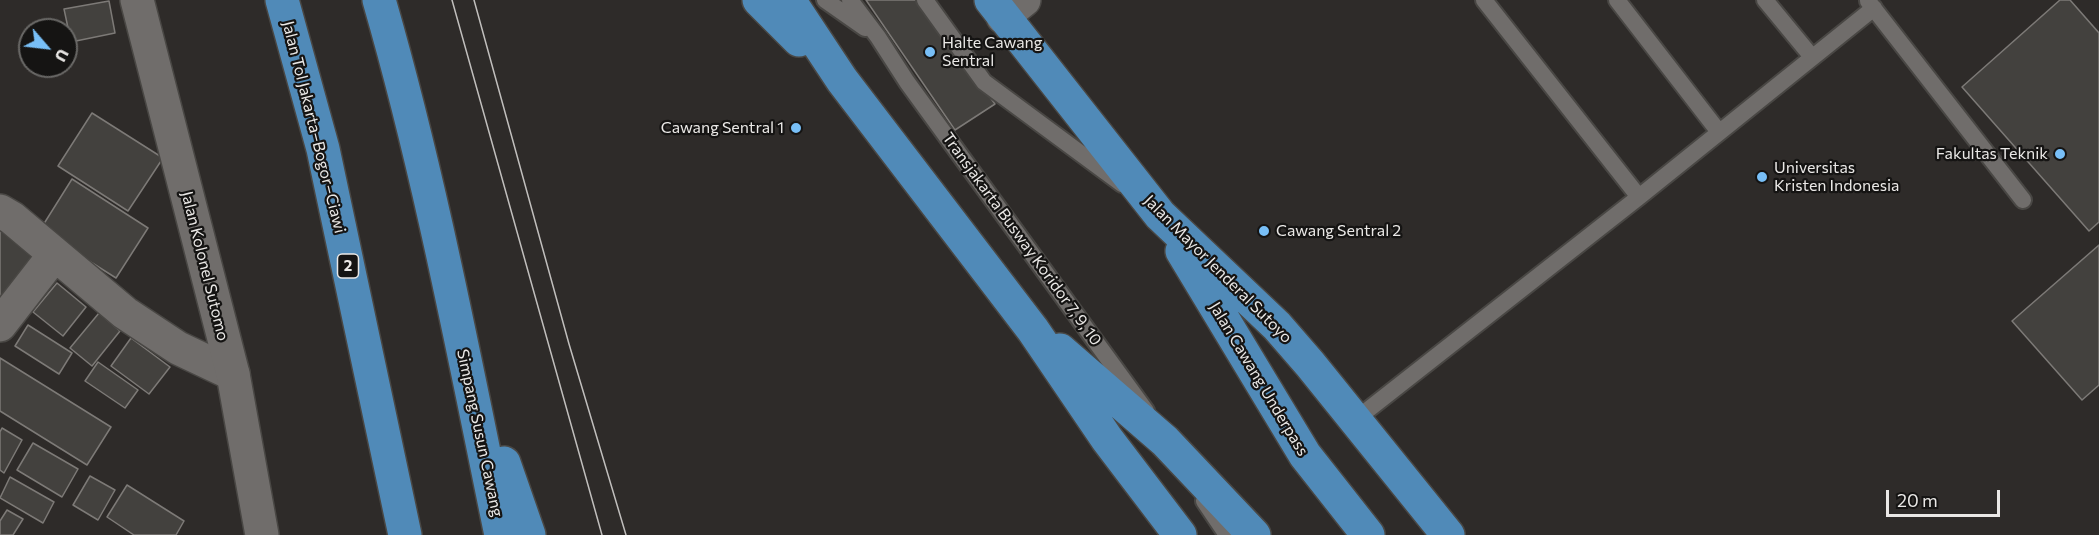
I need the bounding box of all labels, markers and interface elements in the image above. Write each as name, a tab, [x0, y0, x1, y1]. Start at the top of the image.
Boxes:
north arrow	[18, 18, 78, 78]
street label: Jalan Tol Jakarta–Bogor–Ciawi	[278, 19, 350, 235]
place label: Halte Cawang Sentral	[942, 33, 1042, 71]
marker: Halte Cawang Sentral	[923, 45, 937, 59]
text: U	[51, 46, 74, 65]
place label: Cawang Sentral 1	[661, 118, 784, 138]
marker: Cawang Sentral 1	[789, 121, 803, 135]
street label: Transjakarta Busway Koridor 7, 9, 10	[938, 129, 1106, 349]
place label: Fakultas Teknik	[1936, 144, 2048, 164]
marker: Fakultas Teknik	[2053, 147, 2067, 161]
place label: Universitas Kristen Indonesia	[1774, 158, 1899, 196]
marker: Universitas Kristen Indonesia	[1755, 170, 1769, 184]
street label: Jalan Kolonel Sutomo	[177, 189, 233, 343]
street label: Jalan Mayor Jenderal Sutoyo	[1140, 191, 1296, 347]
place label: Cawang Sentral 2	[1276, 221, 1401, 241]
marker: Cawang Sentral 2	[1257, 224, 1271, 238]
road number: 2	[338, 254, 358, 278]
street label: Jalan Cawang Underpass	[1205, 299, 1313, 459]
street label: Simpang Susun Cawang	[453, 347, 507, 519]
scale bar	[1889, 478, 2003, 516]
text: 20 m	[1897, 489, 1938, 511]

